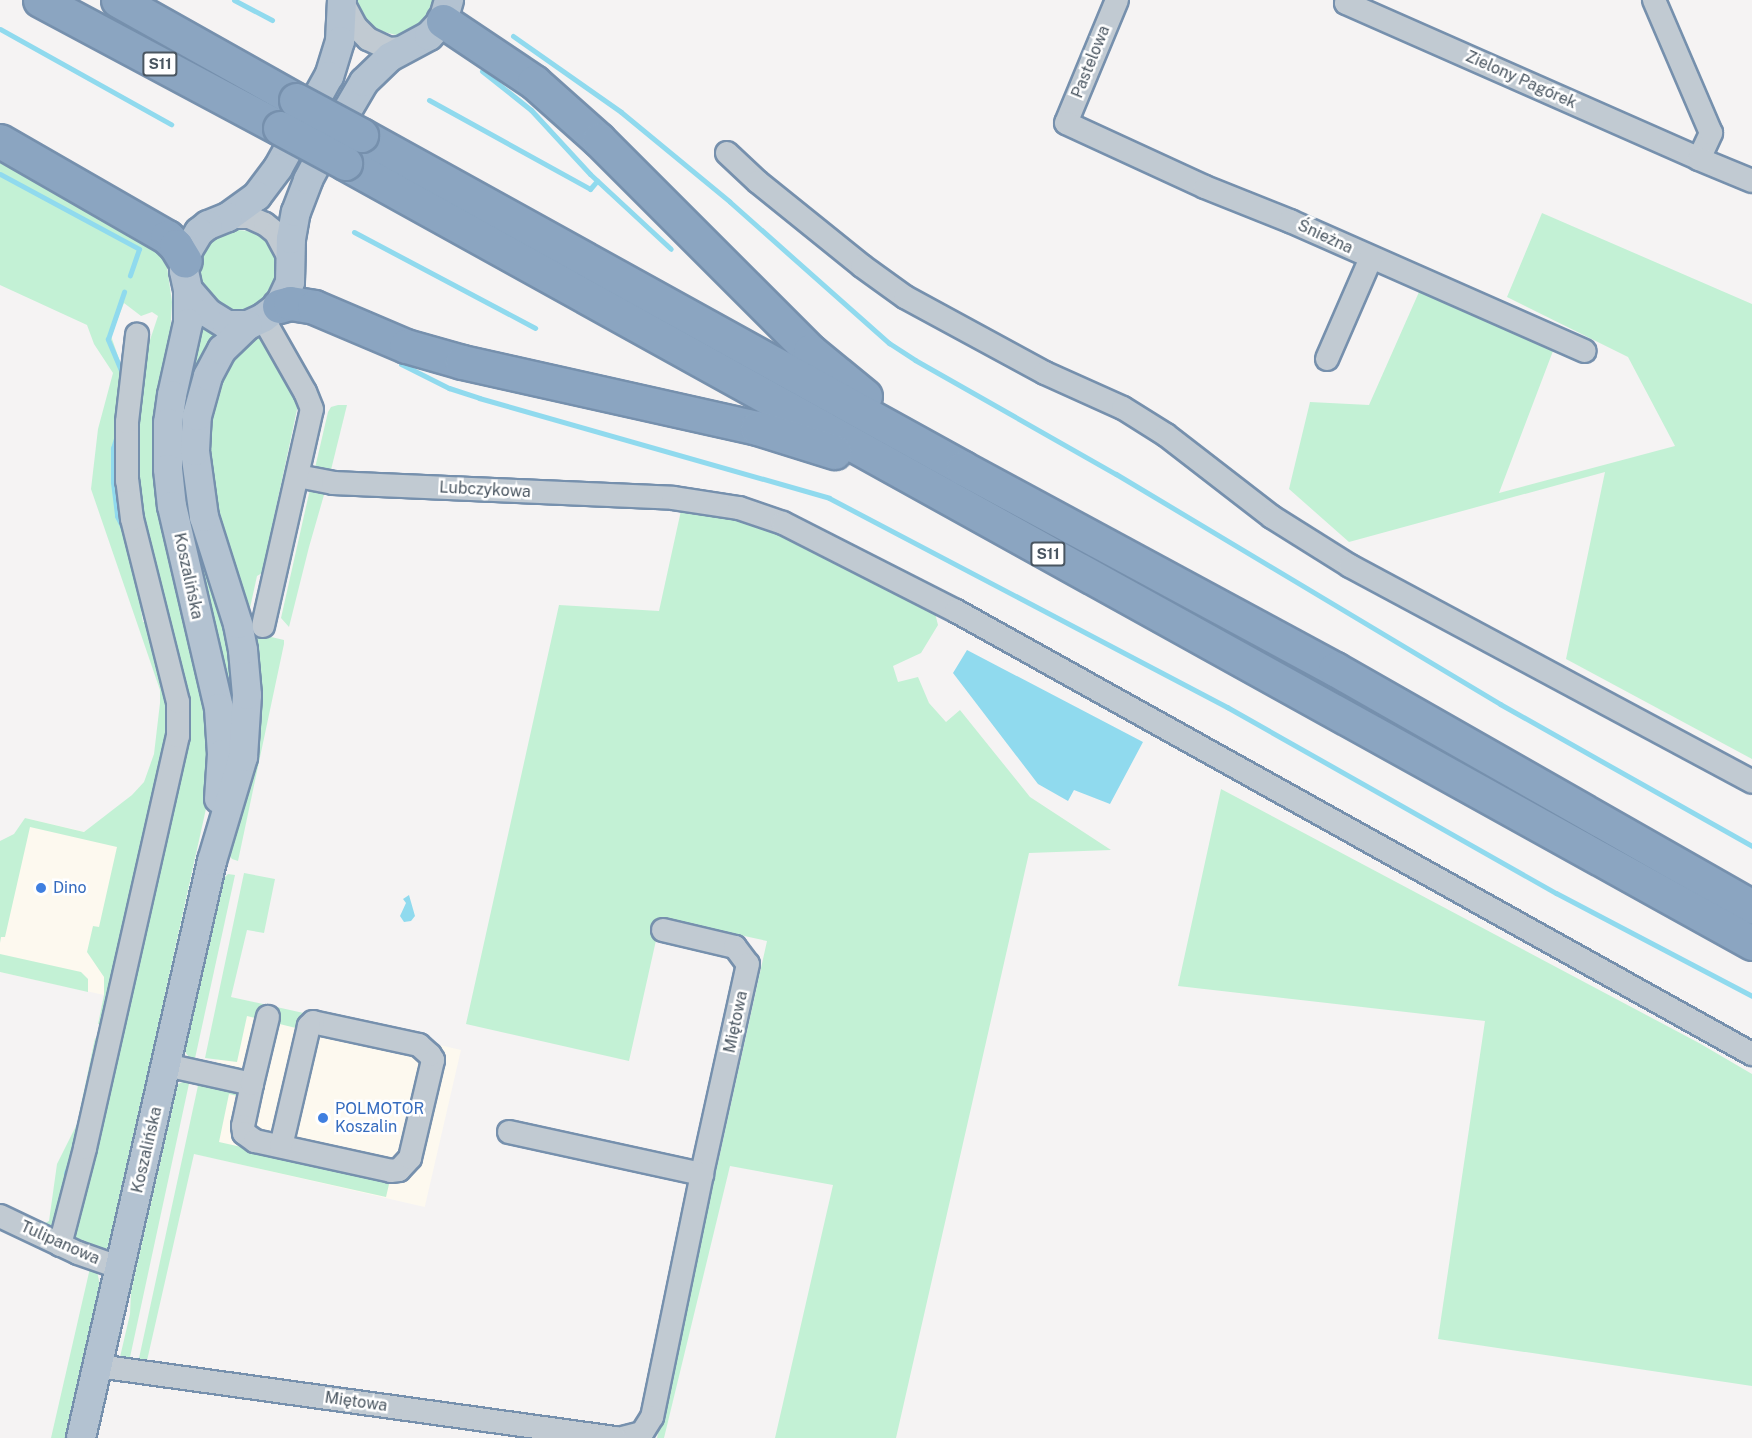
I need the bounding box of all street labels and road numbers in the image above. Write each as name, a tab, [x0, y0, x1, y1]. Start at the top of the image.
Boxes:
street label: Pastelowa	[1068, 23, 1114, 101]
street label: Zielony Pagórek	[1462, 47, 1580, 113]
road number: S11	[142, 52, 178, 76]
street label: Śnieżna	[1294, 216, 1356, 258]
street label: Lubczykowa	[439, 478, 531, 502]
street label: Koszalińska	[169, 531, 207, 621]
road number: S11	[1030, 542, 1066, 566]
street label: Miętowa	[720, 989, 752, 1055]
street label: Koszalińska	[128, 1105, 166, 1195]
street label: Tulipanowa	[18, 1217, 102, 1269]
street label: Miętowa	[324, 1388, 388, 1416]

